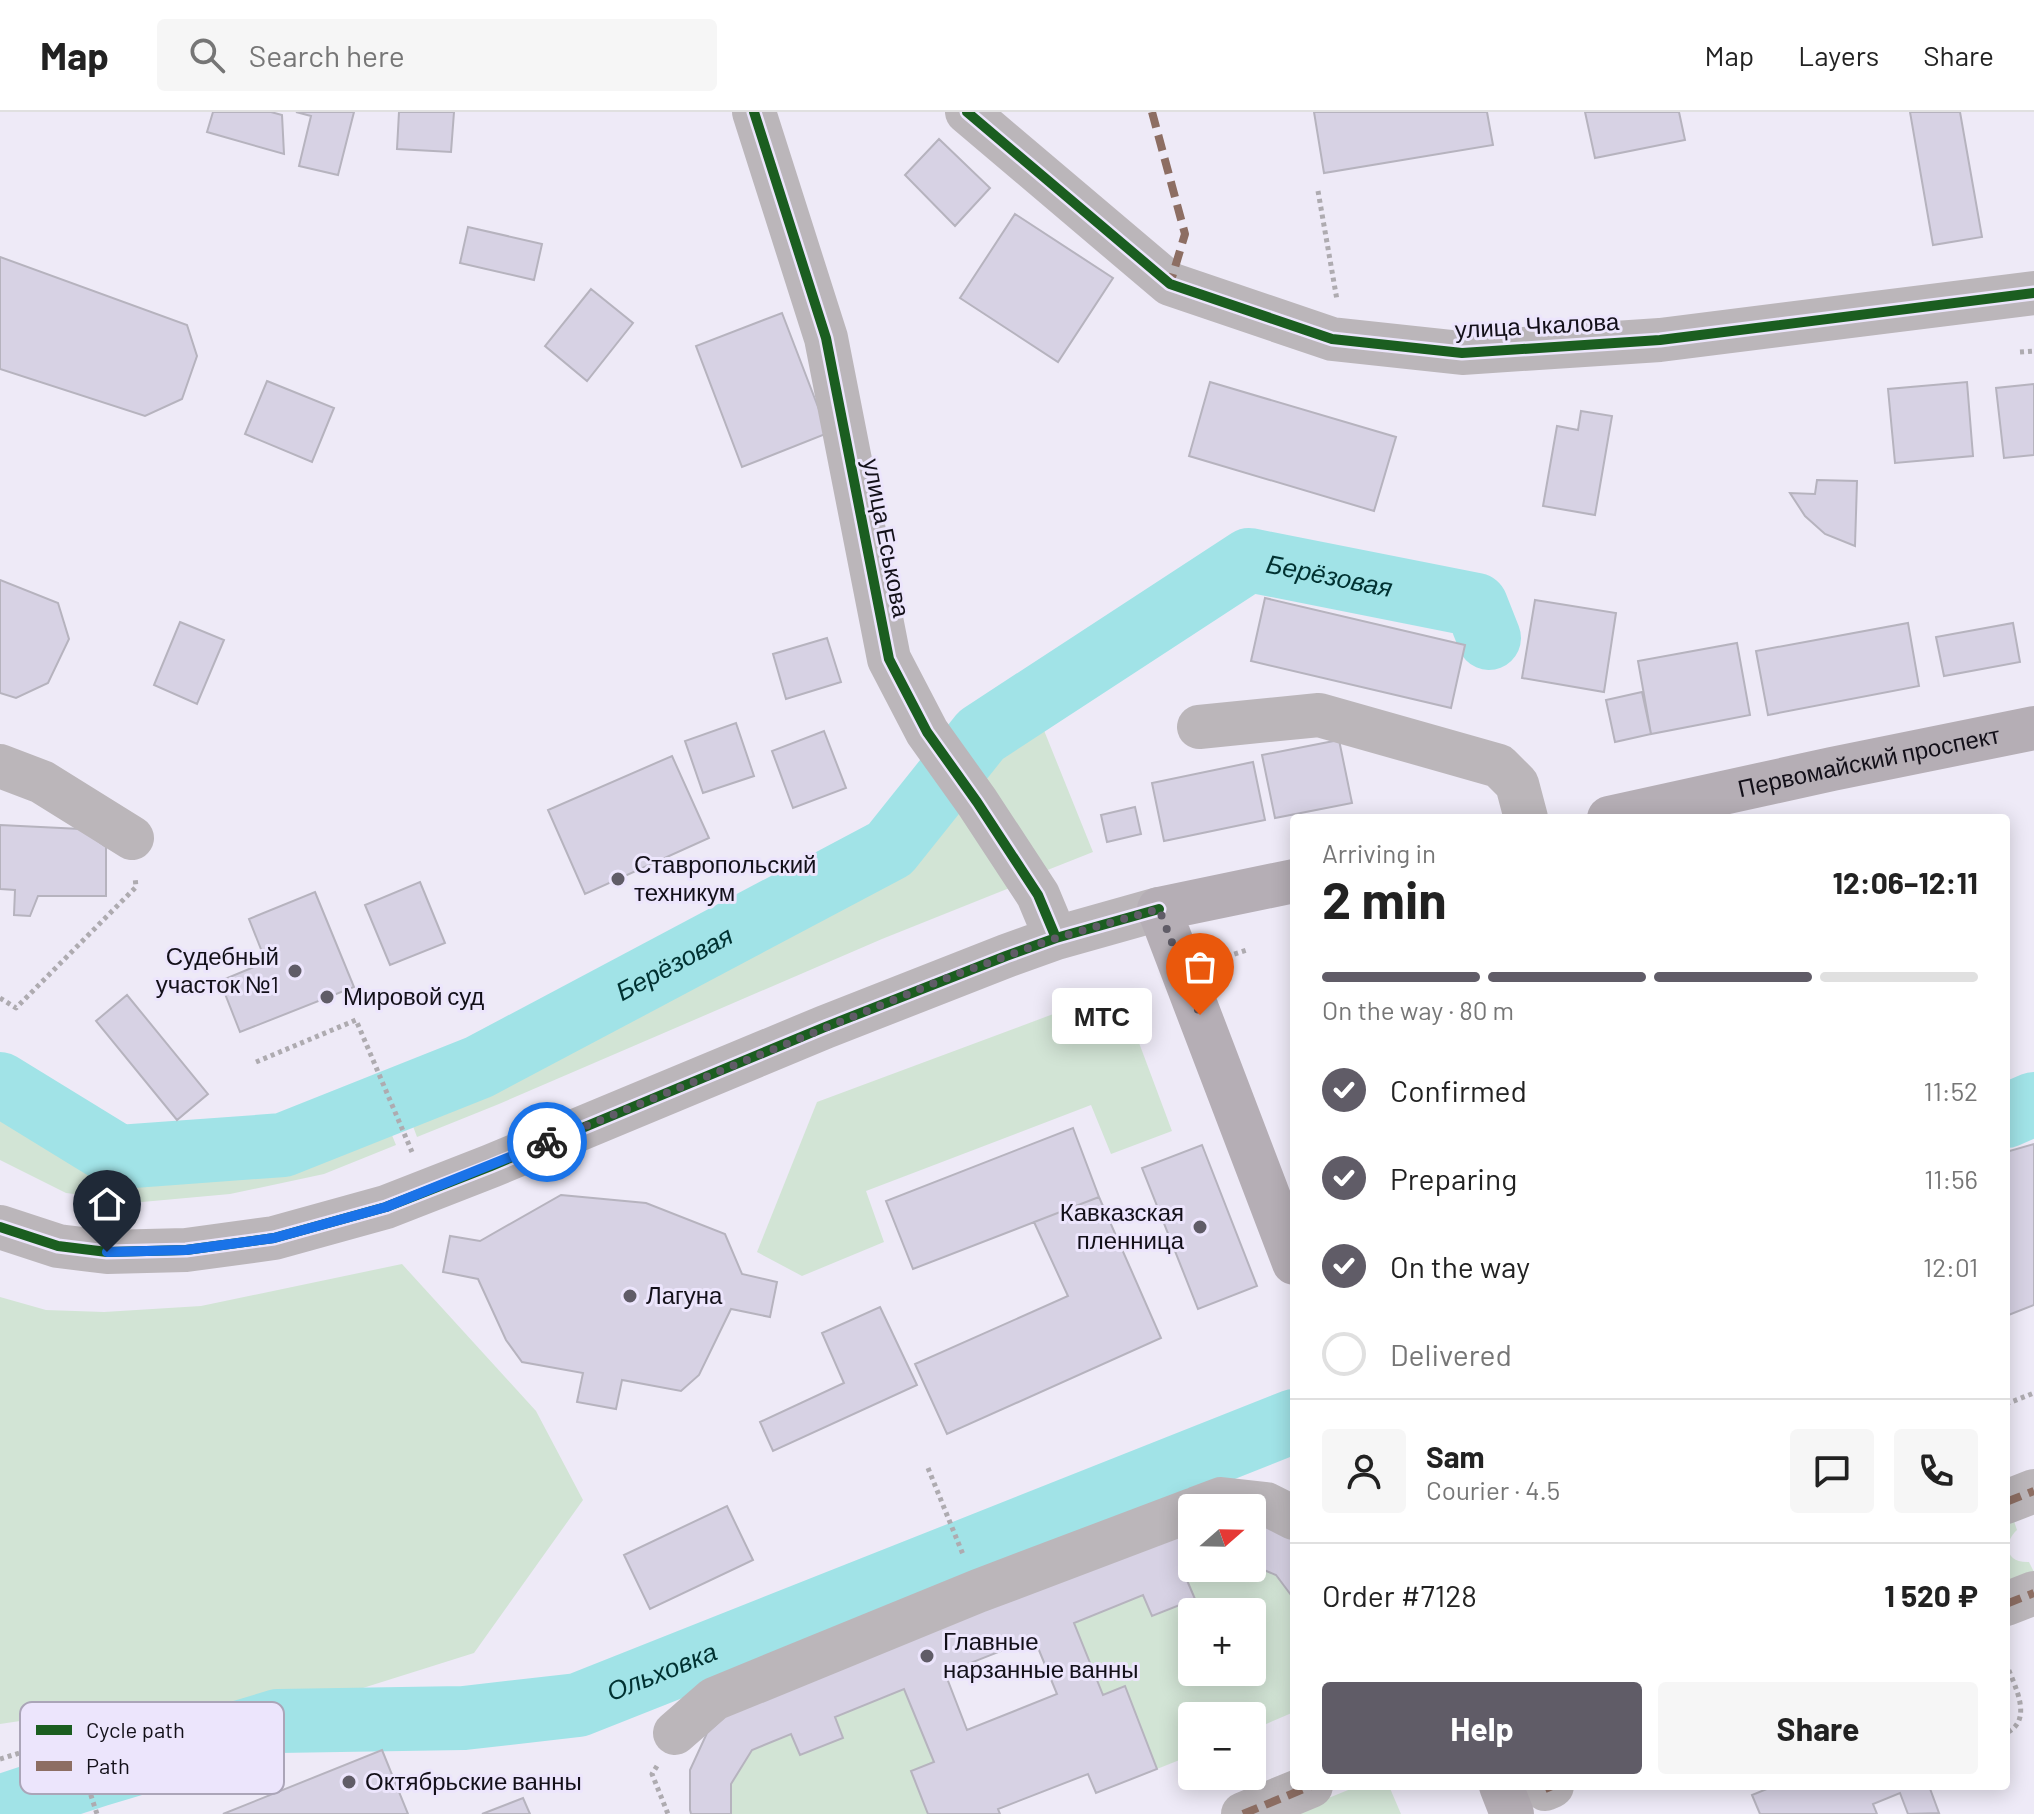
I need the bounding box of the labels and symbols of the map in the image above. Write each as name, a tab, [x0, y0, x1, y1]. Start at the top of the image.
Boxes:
street label: улица Чкалова	[1454, 306, 1621, 343]
street label: улица Еськова	[858, 456, 917, 620]
water label: Берёзовая	[1264, 547, 1395, 602]
street label: Первомайский проспект	[1735, 719, 2002, 802]
place label: Ставропольский техникум	[634, 849, 816, 906]
marker: Ставропольский техникум	[609, 870, 627, 888]
water label: Берёзовая	[610, 918, 737, 1006]
pin	[1166, 933, 1234, 1015]
place label: Судебный участок №1	[156, 941, 279, 998]
marker: Судебный участок №1	[286, 962, 304, 980]
place label: Мировой суд	[343, 981, 484, 1010]
callout: МТС	[1052, 987, 1152, 1043]
marker: Мировой суд	[318, 988, 336, 1006]
courier	[507, 1102, 587, 1182]
pin	[73, 1170, 141, 1252]
place label: Кавказская пленница	[1060, 1197, 1185, 1254]
marker: Кавказская пленница	[1191, 1218, 1209, 1236]
place label: Лагуна	[646, 1280, 723, 1309]
marker: Лагуна	[621, 1287, 639, 1305]
north arrow	[1178, 1494, 1266, 1582]
place label: Главные нарзанные ванны	[943, 1626, 1139, 1683]
water label: Ольховка	[602, 1635, 721, 1706]
marker: Главные нарзанные ванны	[918, 1647, 936, 1665]
legend	[20, 1702, 284, 1794]
text: Cycle path	[86, 1716, 185, 1742]
text: Path	[86, 1752, 130, 1778]
place label: Октябрьские ванны	[365, 1766, 582, 1795]
marker: Октябрьские ванны	[340, 1773, 358, 1791]

